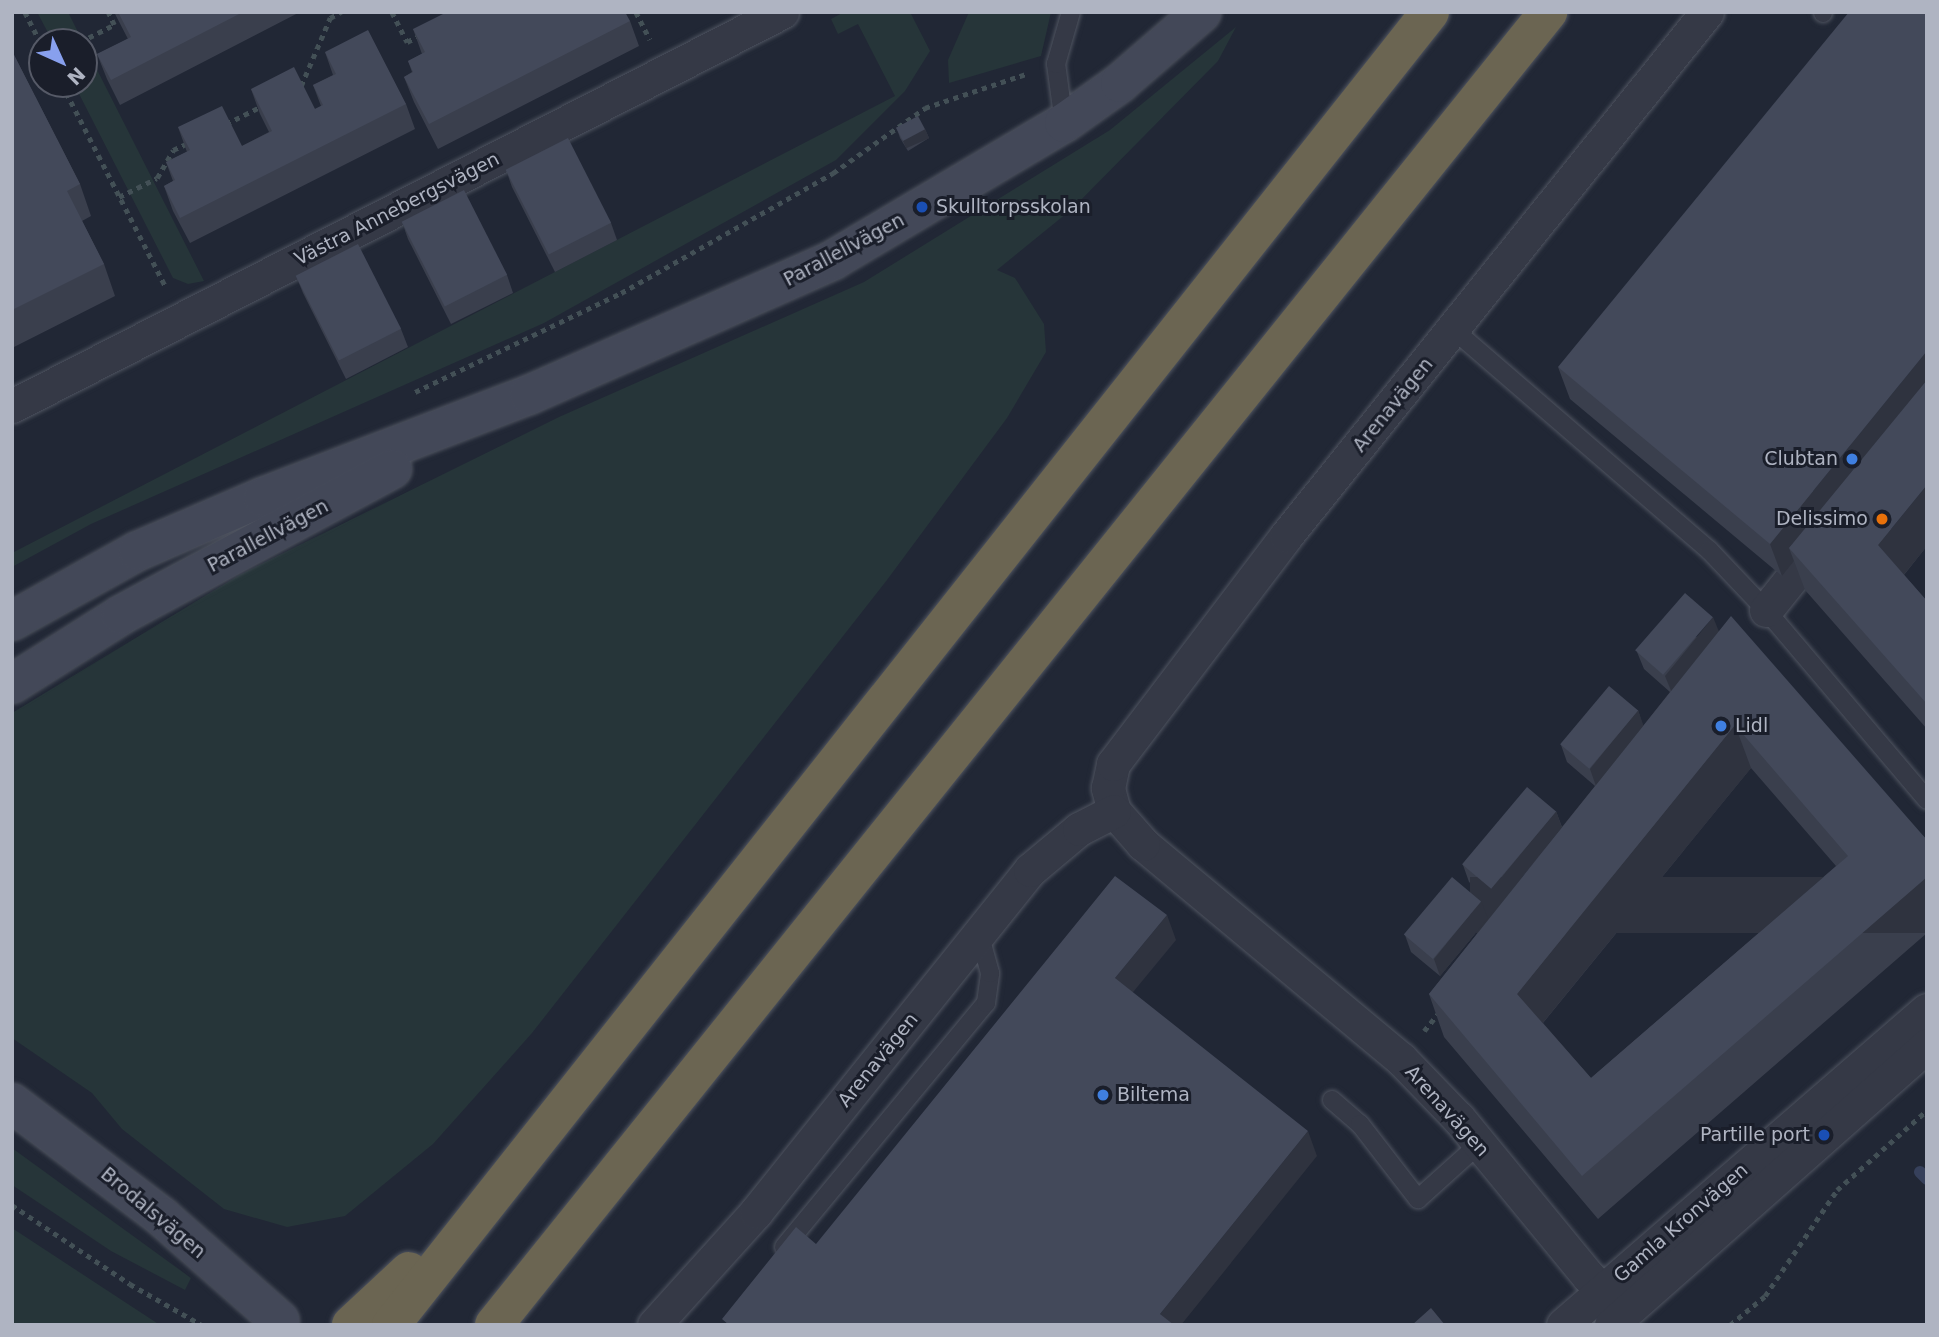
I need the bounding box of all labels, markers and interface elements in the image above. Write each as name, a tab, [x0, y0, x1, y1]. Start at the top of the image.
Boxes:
north arrow	[28, 28, 98, 98]
text: N	[63, 63, 90, 90]
street label: Västra Annebergsvägen	[291, 147, 503, 271]
place label: Skulltorpsskolan	[936, 196, 1091, 218]
marker: Skulltorpsskolan	[914, 199, 930, 215]
street label: Parallellvägen	[780, 209, 908, 291]
street label: Arenavägen	[1348, 353, 1438, 457]
place label: Clubtan	[1764, 448, 1838, 470]
marker: Clubtan	[1844, 451, 1860, 467]
street label: Parallellvägen	[204, 495, 332, 577]
place label: Delissimo	[1776, 508, 1868, 530]
marker: Delissimo	[1874, 511, 1890, 527]
place label: Lidl	[1735, 715, 1768, 737]
marker: Lidl	[1713, 718, 1729, 734]
street label: Arenavägen	[833, 1008, 923, 1112]
street label: Arenavägen	[1400, 1061, 1494, 1161]
place label: Biltema	[1117, 1084, 1190, 1106]
marker: Biltema	[1095, 1087, 1111, 1103]
place label: Partille port	[1700, 1124, 1810, 1146]
marker: Partille port	[1816, 1127, 1832, 1143]
street label: Gamla Kronvägen	[1609, 1159, 1753, 1287]
street label: Brodalsvägen	[96, 1163, 210, 1263]

